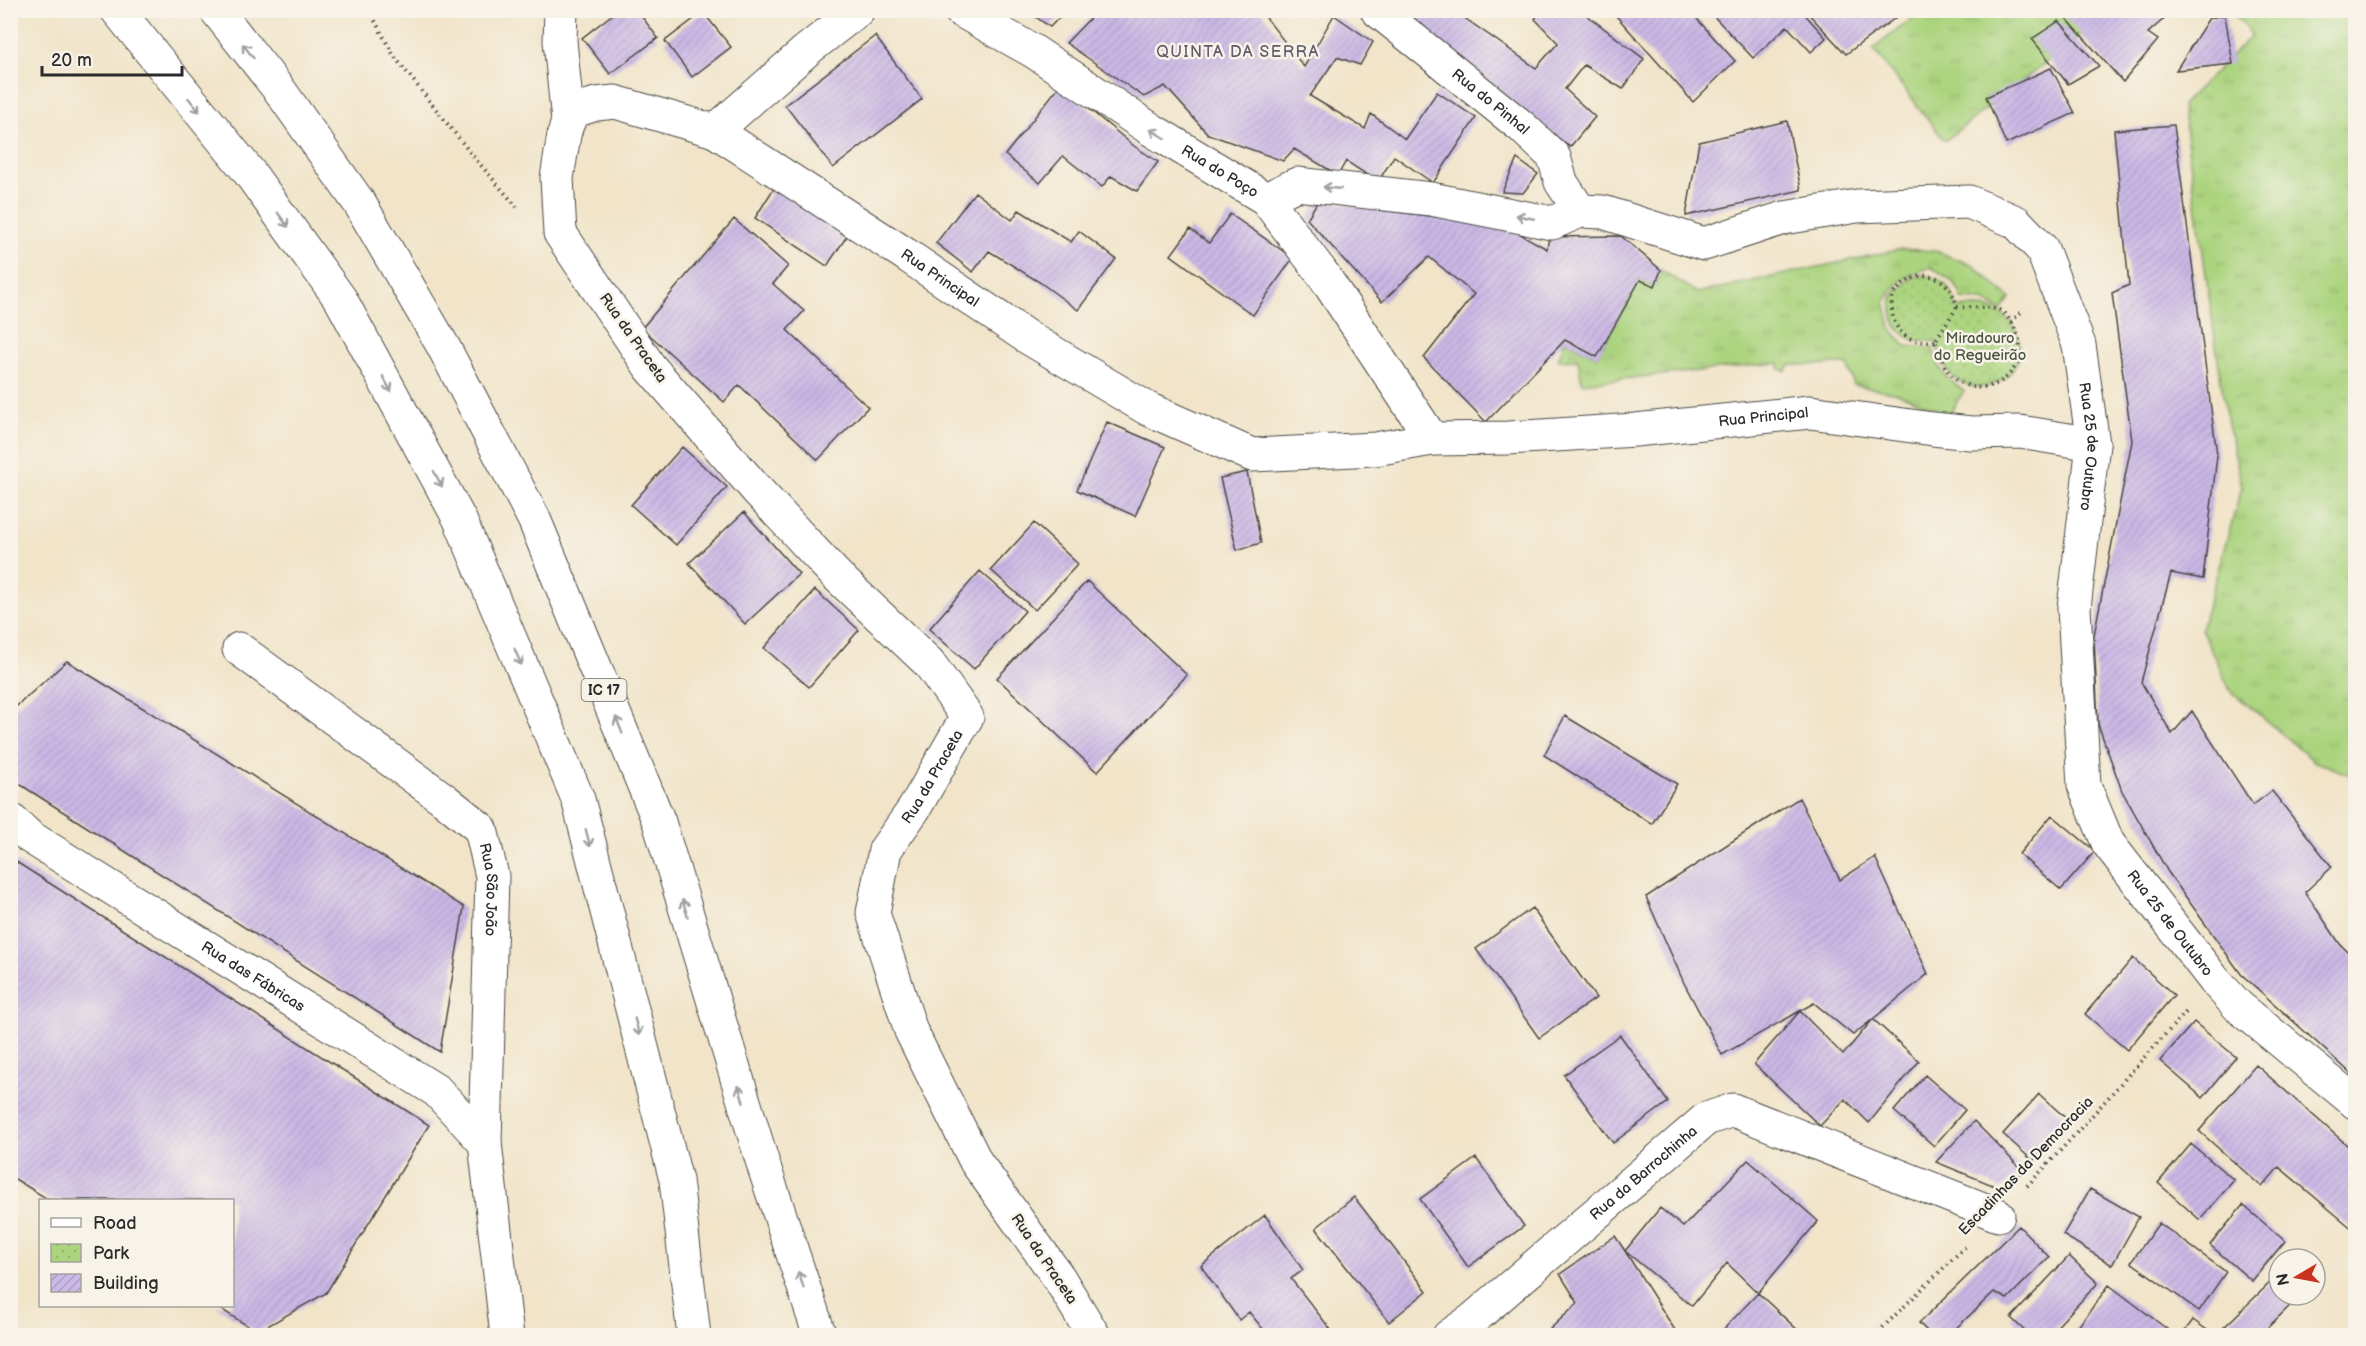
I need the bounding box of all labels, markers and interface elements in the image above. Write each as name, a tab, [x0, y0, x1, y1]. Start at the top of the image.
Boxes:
scale bar	[42, 39, 182, 77]
district label: QUINTA DA SERRA	[1156, 43, 1320, 62]
one-way arrow	[242, 44, 255, 60]
text: 20 m	[51, 50, 92, 71]
street label: Rua do Pinhal	[1448, 65, 1534, 139]
one-way arrow	[187, 97, 201, 112]
one-way arrow	[1150, 128, 1167, 140]
street label: Rua do Poço	[1178, 141, 1262, 202]
one-way arrow	[1323, 182, 1342, 193]
one-way arrow	[277, 211, 290, 227]
one-way arrow	[1515, 211, 1535, 222]
street label: Rua Principal	[897, 245, 983, 311]
street label: Rua da Praceta	[595, 289, 671, 387]
park label: Miradouro do Regueirão	[1934, 329, 2026, 365]
one-way arrow	[382, 375, 393, 393]
street label: Rua 25 de Outubro	[2075, 381, 2102, 512]
street label: Rua Principal	[1717, 403, 1809, 431]
one-way arrow	[432, 470, 444, 487]
one-way arrow	[513, 647, 524, 665]
road number: IC 17	[582, 679, 626, 701]
one-way arrow	[613, 716, 624, 734]
street label: Rua da Praceta	[897, 726, 967, 827]
one-way arrow	[583, 829, 594, 848]
street label: Rua São João	[475, 841, 502, 936]
street label: Rua 25 de Outubro	[2123, 866, 2217, 980]
one-way arrow	[679, 899, 690, 918]
street label: Rua das Fábricas	[198, 937, 309, 1016]
one-way arrow	[631, 1017, 643, 1036]
one-way arrow	[735, 1085, 746, 1104]
street label: Escadinhas da Democracia	[1955, 1093, 2097, 1239]
street label: Rua da Barrochinha	[1586, 1121, 1701, 1224]
legend	[39, 1199, 234, 1307]
street label: Rua da Praceta	[1007, 1210, 1081, 1308]
text: Road	[93, 1213, 137, 1234]
text: Park	[93, 1243, 129, 1264]
north arrow	[2267, 1247, 2327, 1307]
one-way arrow	[795, 1271, 806, 1290]
text: N	[2273, 1272, 2294, 1287]
text: Building	[93, 1273, 159, 1294]

